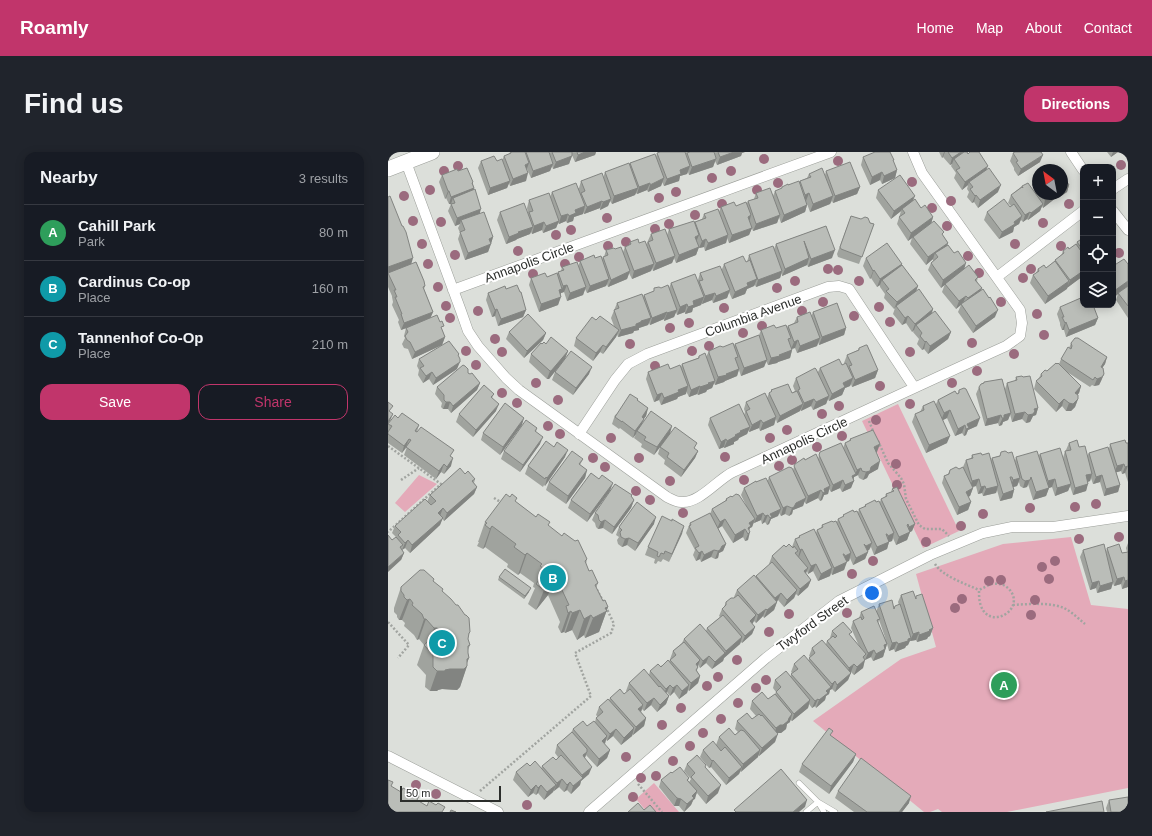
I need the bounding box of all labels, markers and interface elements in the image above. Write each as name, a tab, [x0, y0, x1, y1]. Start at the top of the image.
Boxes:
text: Roamly	[20, 17, 89, 38]
text: Home	[917, 20, 954, 36]
text: Map	[976, 20, 1003, 36]
text: About	[1025, 20, 1062, 36]
text: Contact	[1084, 20, 1132, 36]
button: Directions	[1024, 86, 1128, 122]
text: Find us	[24, 88, 124, 119]
north arrow	[1032, 164, 1068, 200]
map controls	[1080, 164, 1116, 308]
button: +	[1080, 164, 1116, 200]
text: Nearby	[40, 168, 98, 187]
text: 3 results	[299, 171, 348, 186]
button: −	[1080, 200, 1116, 236]
text: Cahill Park	[78, 217, 156, 234]
text: A	[48, 225, 58, 240]
text: 80 m	[319, 225, 348, 240]
text: Park	[78, 234, 105, 249]
button: locate	[1080, 236, 1116, 272]
street label: Annapolis Circle	[482, 239, 576, 286]
button: layers	[1080, 272, 1116, 308]
text: Cardinus Co-op	[78, 273, 191, 290]
text: B	[48, 281, 58, 296]
text: 160 m	[312, 281, 348, 296]
text: Place	[78, 290, 111, 305]
street label: Columbia Avenue	[703, 291, 804, 340]
text: Tannenhof Co-Op	[78, 329, 204, 346]
text: C	[48, 337, 58, 352]
text: 210 m	[312, 337, 348, 352]
text: Place	[78, 346, 111, 361]
button: Save	[40, 384, 190, 420]
button: Share	[198, 384, 348, 420]
street label: Annapolis Circle	[758, 414, 850, 467]
pin: B	[540, 563, 566, 593]
your location	[862, 583, 882, 603]
street label: Twyford Street	[774, 592, 851, 654]
pin: C	[429, 628, 455, 658]
pin: A	[991, 670, 1017, 700]
scale bar	[400, 784, 501, 803]
text: 50 m	[406, 787, 430, 799]

